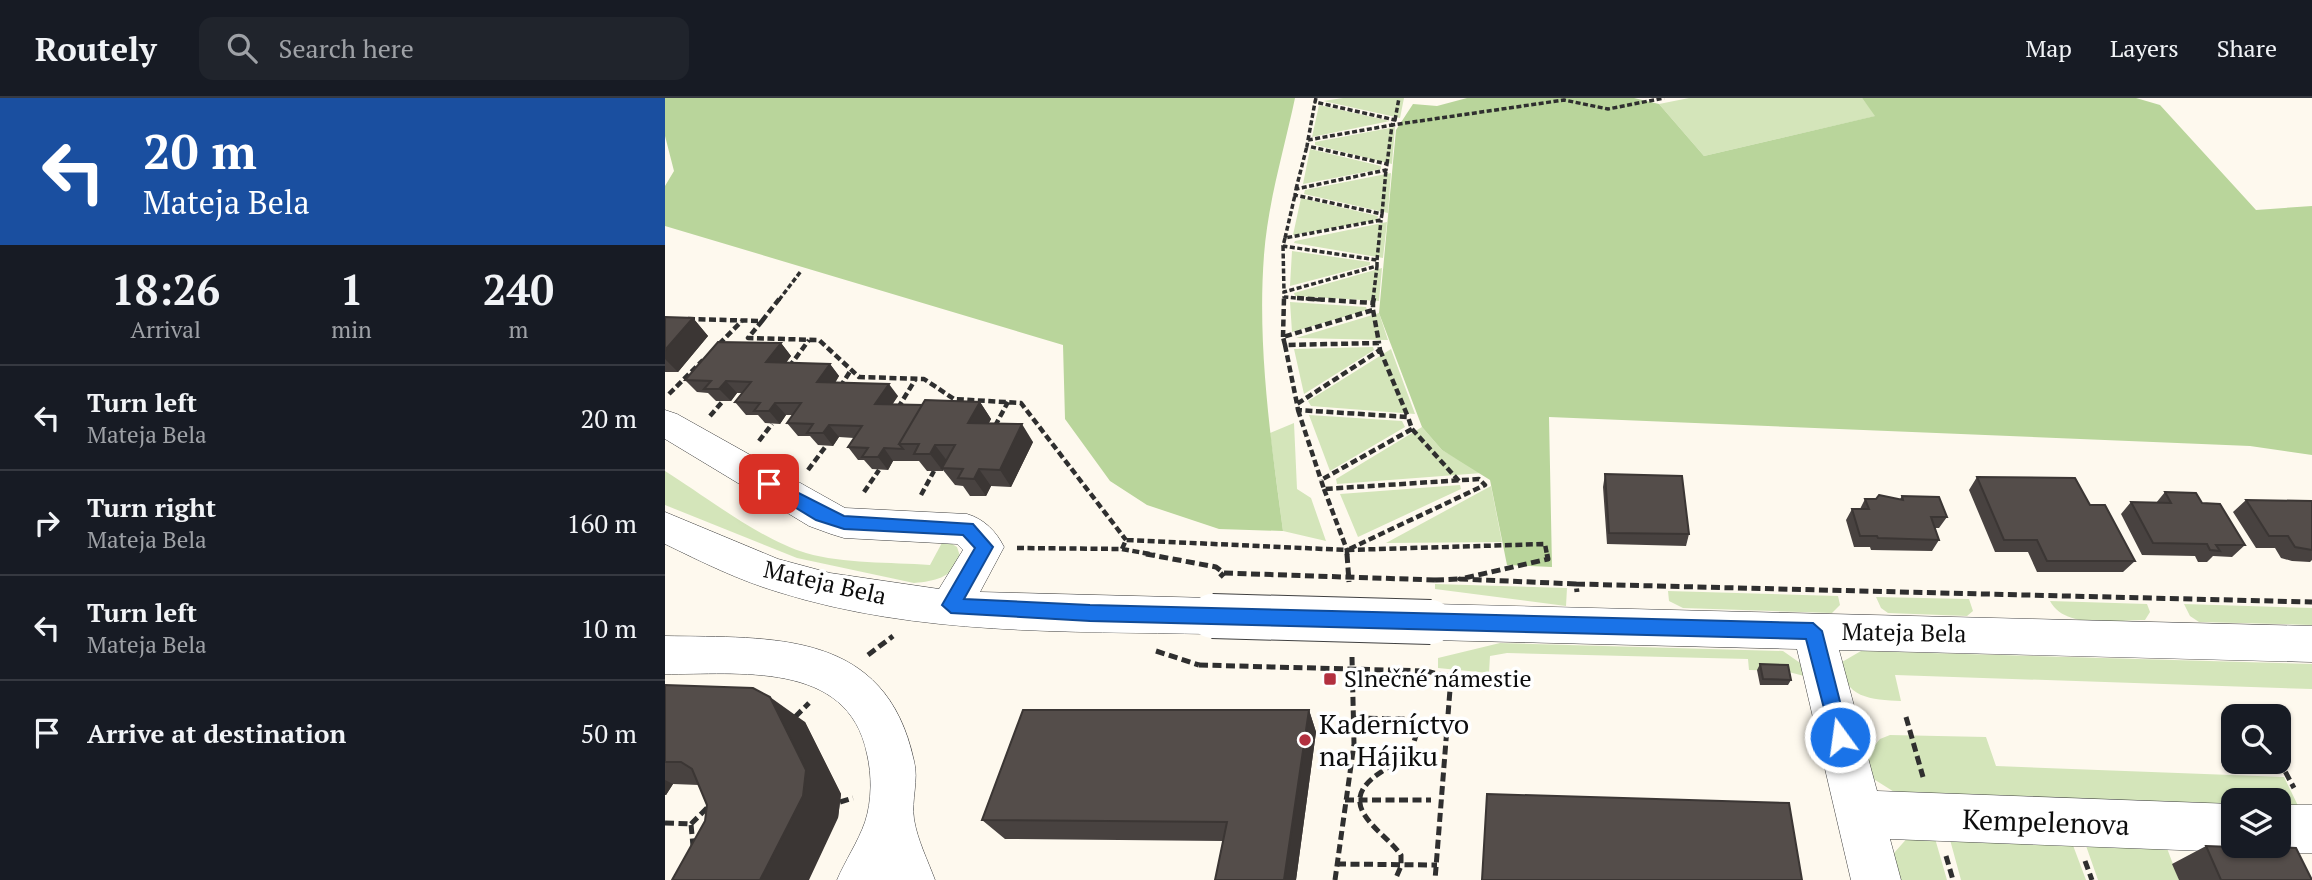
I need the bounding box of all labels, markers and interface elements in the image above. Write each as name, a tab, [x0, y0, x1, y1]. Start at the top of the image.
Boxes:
search box	[199, 17, 689, 80]
text: Routely	[35, 27, 157, 70]
icon: search	[223, 29, 261, 67]
text: Search here	[279, 31, 414, 65]
text: Map	[2025, 32, 2072, 64]
text: Layers	[2110, 32, 2179, 64]
text: Share	[2217, 32, 2277, 64]
text: 20 m	[143, 118, 257, 183]
icon: left	[28, 126, 119, 217]
text: Mateja Bela	[143, 181, 310, 223]
text: 18:26	[111, 261, 220, 317]
text: 1	[340, 261, 363, 317]
text: 240	[483, 261, 554, 317]
text: Arrival	[130, 314, 201, 345]
text: min	[331, 314, 372, 345]
text: m	[508, 314, 528, 345]
text: Turn left	[87, 385, 197, 419]
icon: left	[28, 399, 66, 437]
text: 20 m	[581, 401, 637, 435]
text: Mateja Bela	[87, 419, 207, 450]
pin	[739, 454, 799, 514]
icon: arrive	[750, 465, 788, 503]
text: Turn right	[87, 490, 216, 524]
icon: right	[28, 504, 66, 542]
text: 160 m	[567, 506, 637, 540]
text: Mateja Bela	[87, 524, 207, 555]
street label: Mateja Bela	[761, 552, 890, 612]
text: Turn left	[87, 595, 197, 629]
icon: left	[28, 609, 66, 647]
text: 10 m	[581, 611, 637, 645]
street label: Mateja Bela	[1841, 615, 1967, 649]
text: Mateja Bela	[87, 629, 207, 660]
place label: Slnečné námestie	[1344, 662, 1532, 694]
marker: Slnečné námestie	[1322, 671, 1338, 687]
position arrow	[1803, 700, 1877, 774]
map controls	[2221, 704, 2291, 858]
button: search	[2221, 704, 2291, 774]
place label: Kaderníctvo na Hájiku	[1319, 705, 1469, 774]
icon: arrive	[28, 714, 66, 752]
text: Arrive at destination	[87, 716, 346, 750]
text: 50 m	[581, 716, 637, 750]
marker: Kaderníctvo na Hájiku	[1297, 732, 1313, 748]
button: layers	[2221, 788, 2291, 858]
street label: Kempelenova	[1962, 800, 2130, 843]

